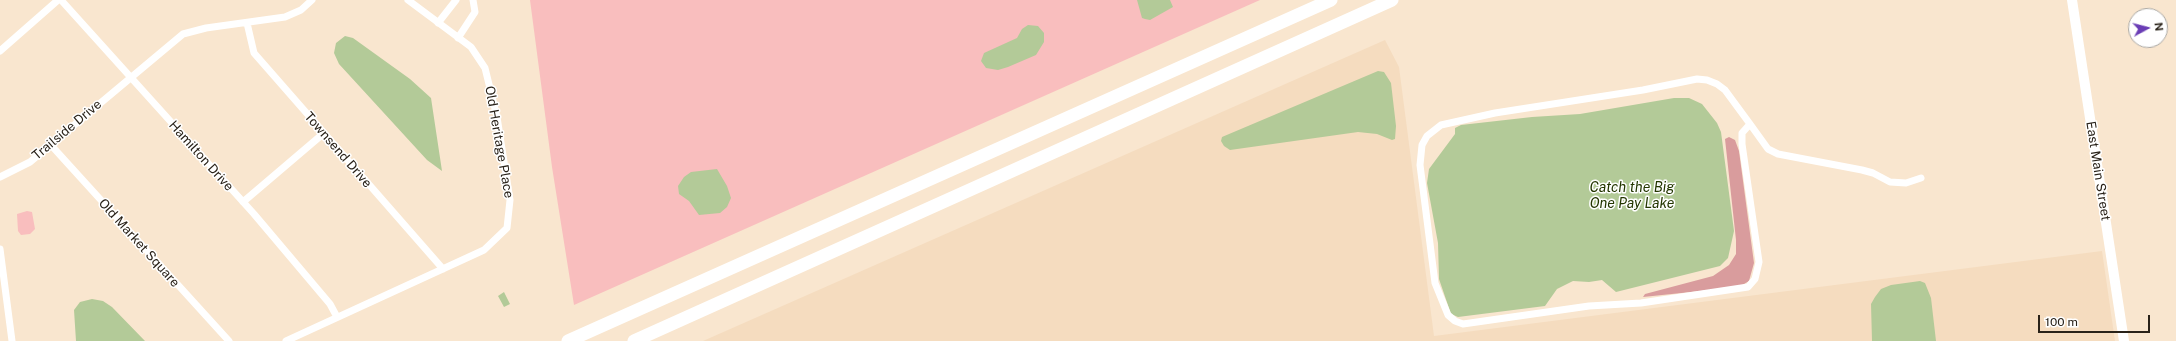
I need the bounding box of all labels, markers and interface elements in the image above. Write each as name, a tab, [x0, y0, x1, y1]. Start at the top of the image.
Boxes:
north arrow	[2128, 8, 2168, 48]
text: N	[2152, 22, 2165, 32]
street label: Old Heritage Place	[481, 85, 517, 199]
street label: Trailside Drive	[29, 97, 105, 163]
street label: Townsend Drive	[301, 109, 375, 191]
street label: Hamilton Drive	[165, 118, 237, 194]
street label: East Main Street	[2082, 120, 2114, 222]
water label: Catch the Big One Pay Lake	[1590, 180, 1674, 212]
street label: Old Market Square	[95, 196, 183, 290]
scale bar	[2040, 307, 2152, 333]
text: 100 m	[2045, 315, 2078, 329]

